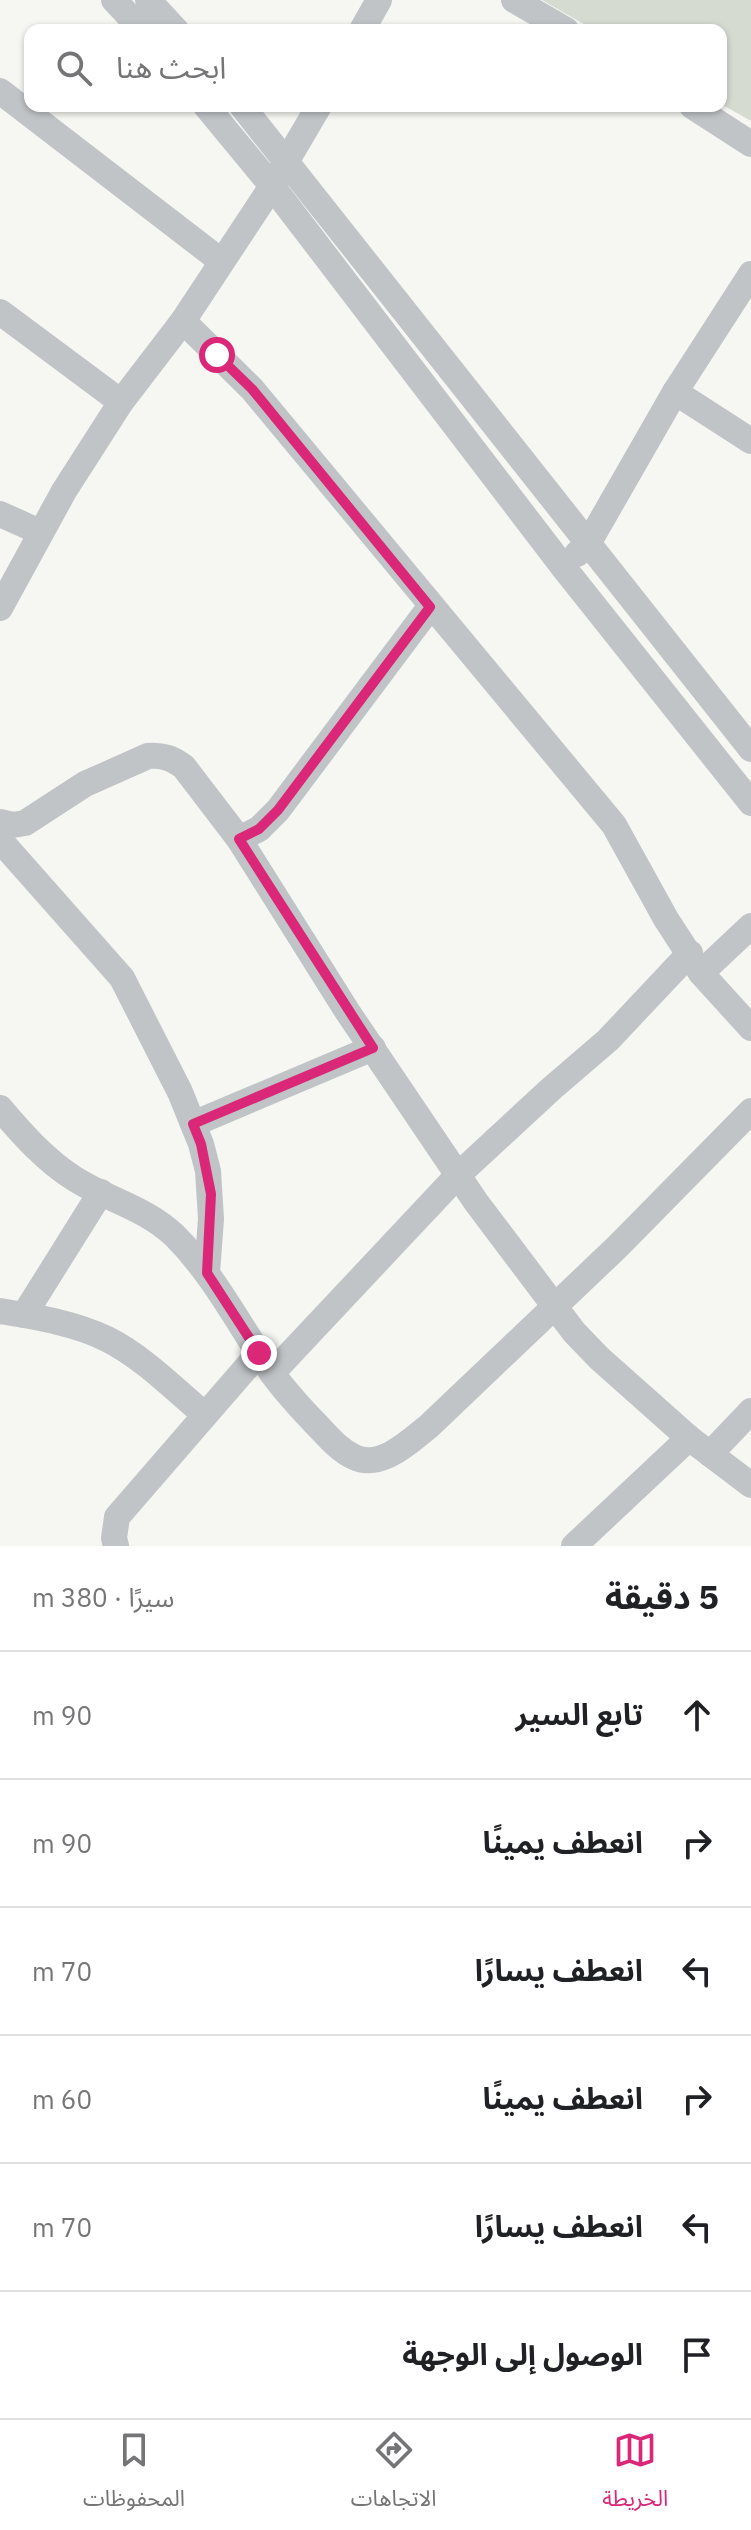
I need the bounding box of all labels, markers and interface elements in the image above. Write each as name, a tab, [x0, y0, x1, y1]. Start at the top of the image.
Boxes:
search box	[24, 24, 727, 112]
icon: search	[52, 46, 96, 90]
text: ابحث هنا	[116, 47, 226, 86]
route start	[199, 337, 235, 373]
route end	[241, 1335, 277, 1371]
text: 5 دقيقة	[605, 1574, 719, 1618]
text: سيرًا · 380 m	[32, 1580, 174, 1614]
icon: ahead	[675, 1693, 719, 1737]
text: تابع السير	[516, 1694, 643, 1733]
text: 90 m	[32, 1698, 92, 1732]
icon: right	[675, 1821, 719, 1865]
text: انعطف يمينًا	[483, 1822, 643, 1861]
text: 90 m	[32, 1826, 92, 1860]
icon: left	[675, 1949, 719, 1993]
text: انعطف يسارًا	[475, 1950, 643, 1989]
text: 70 m	[32, 1954, 92, 1988]
icon: right	[675, 2077, 719, 2121]
text: انعطف يمينًا	[483, 2078, 643, 2117]
text: 60 m	[32, 2082, 92, 2116]
icon: left	[675, 2205, 719, 2249]
text: انعطف يسارًا	[475, 2206, 643, 2245]
text: 70 m	[32, 2210, 92, 2244]
icon: arrive	[675, 2333, 719, 2377]
text: الوصول إلى الوجهة	[402, 2334, 643, 2373]
tab: المحفوظات	[83, 2428, 185, 2522]
tab: الاتجاهات	[351, 2428, 437, 2522]
tab: الخريطة	[602, 2428, 668, 2522]

